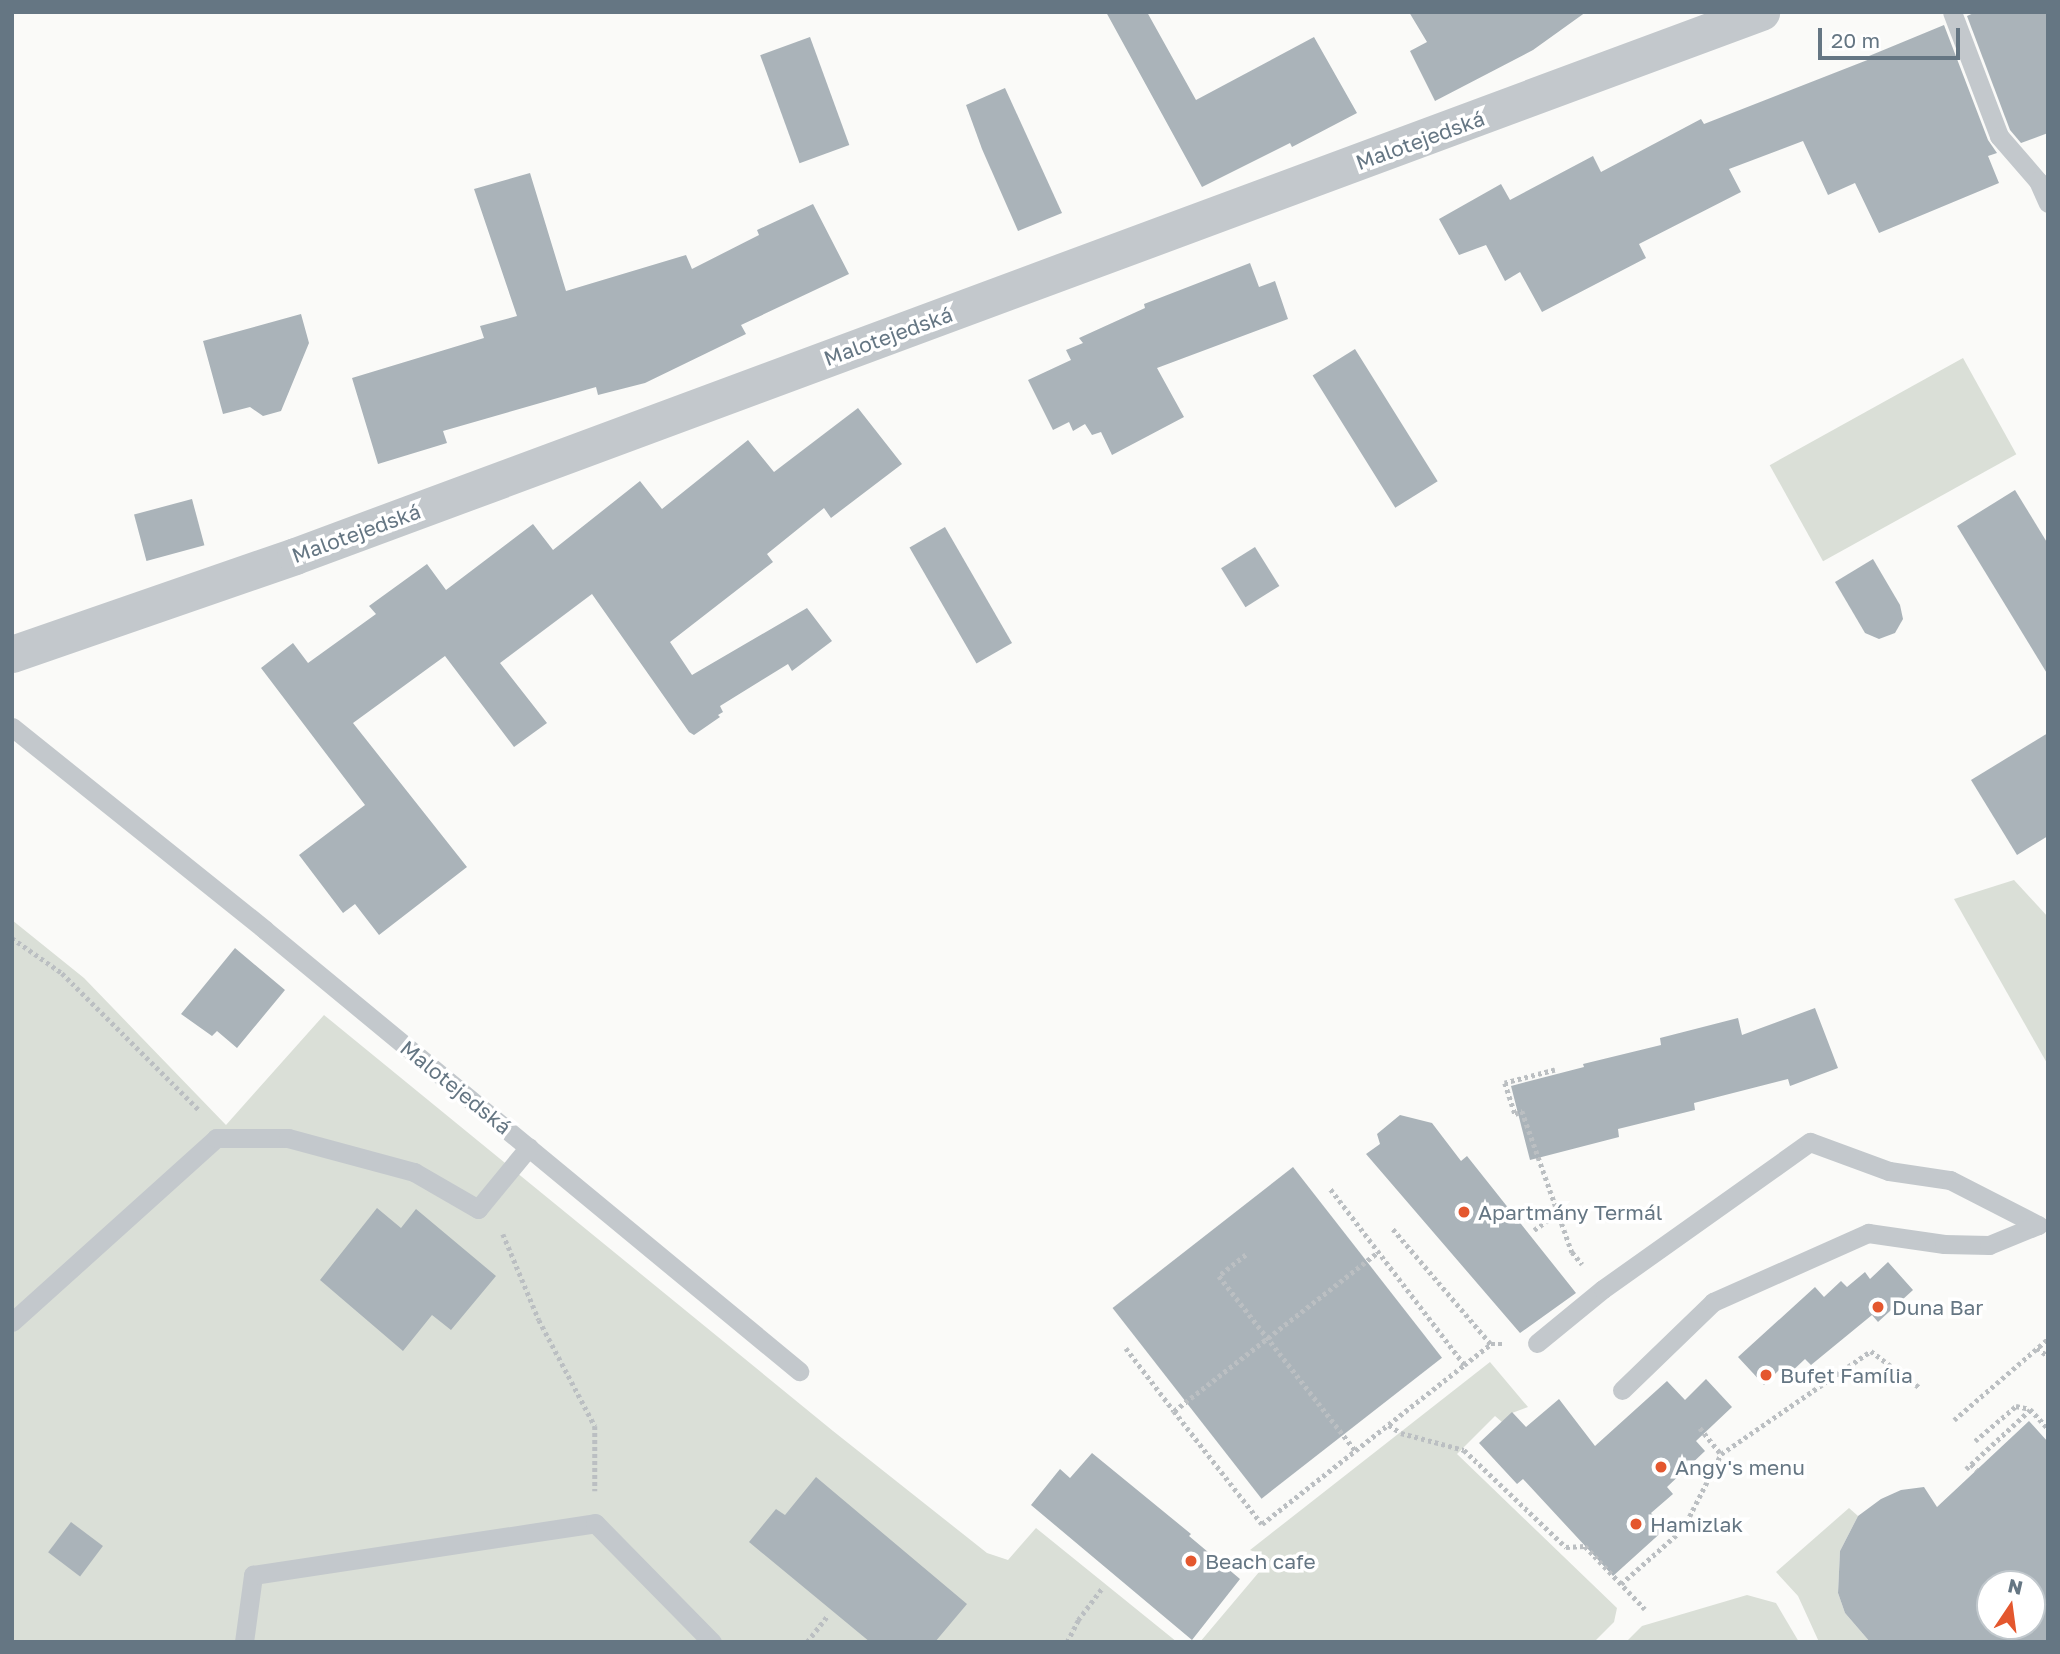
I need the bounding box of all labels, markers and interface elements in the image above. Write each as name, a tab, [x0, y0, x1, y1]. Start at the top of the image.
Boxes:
scale bar	[1822, 14, 1964, 58]
text: 20 m	[1831, 27, 1880, 53]
street label: Malotejedská	[1352, 105, 1488, 175]
street label: Malotejedská	[820, 301, 956, 371]
street label: Malotejedská	[288, 498, 424, 568]
street label: Malotejedská	[396, 1035, 516, 1139]
place label: Apartmány Termál	[1478, 1199, 1662, 1225]
marker: Apartmány Termál	[1456, 1204, 1472, 1220]
place label: Duna Bar	[1892, 1294, 1984, 1320]
marker: Duna Bar	[1870, 1299, 1886, 1315]
place label: Bufet Família	[1780, 1362, 1913, 1388]
marker: Bufet Família	[1758, 1367, 1774, 1383]
place label: Angy's menu	[1675, 1454, 1805, 1480]
marker: Angy's menu	[1653, 1459, 1669, 1475]
place label: Hamizlak	[1650, 1511, 1743, 1537]
marker: Hamizlak	[1628, 1516, 1644, 1532]
place label: Beach cafe	[1205, 1548, 1316, 1574]
marker: Beach cafe	[1183, 1553, 1199, 1569]
north arrow	[1976, 1570, 2046, 1640]
text: N	[2006, 1573, 2025, 1599]

